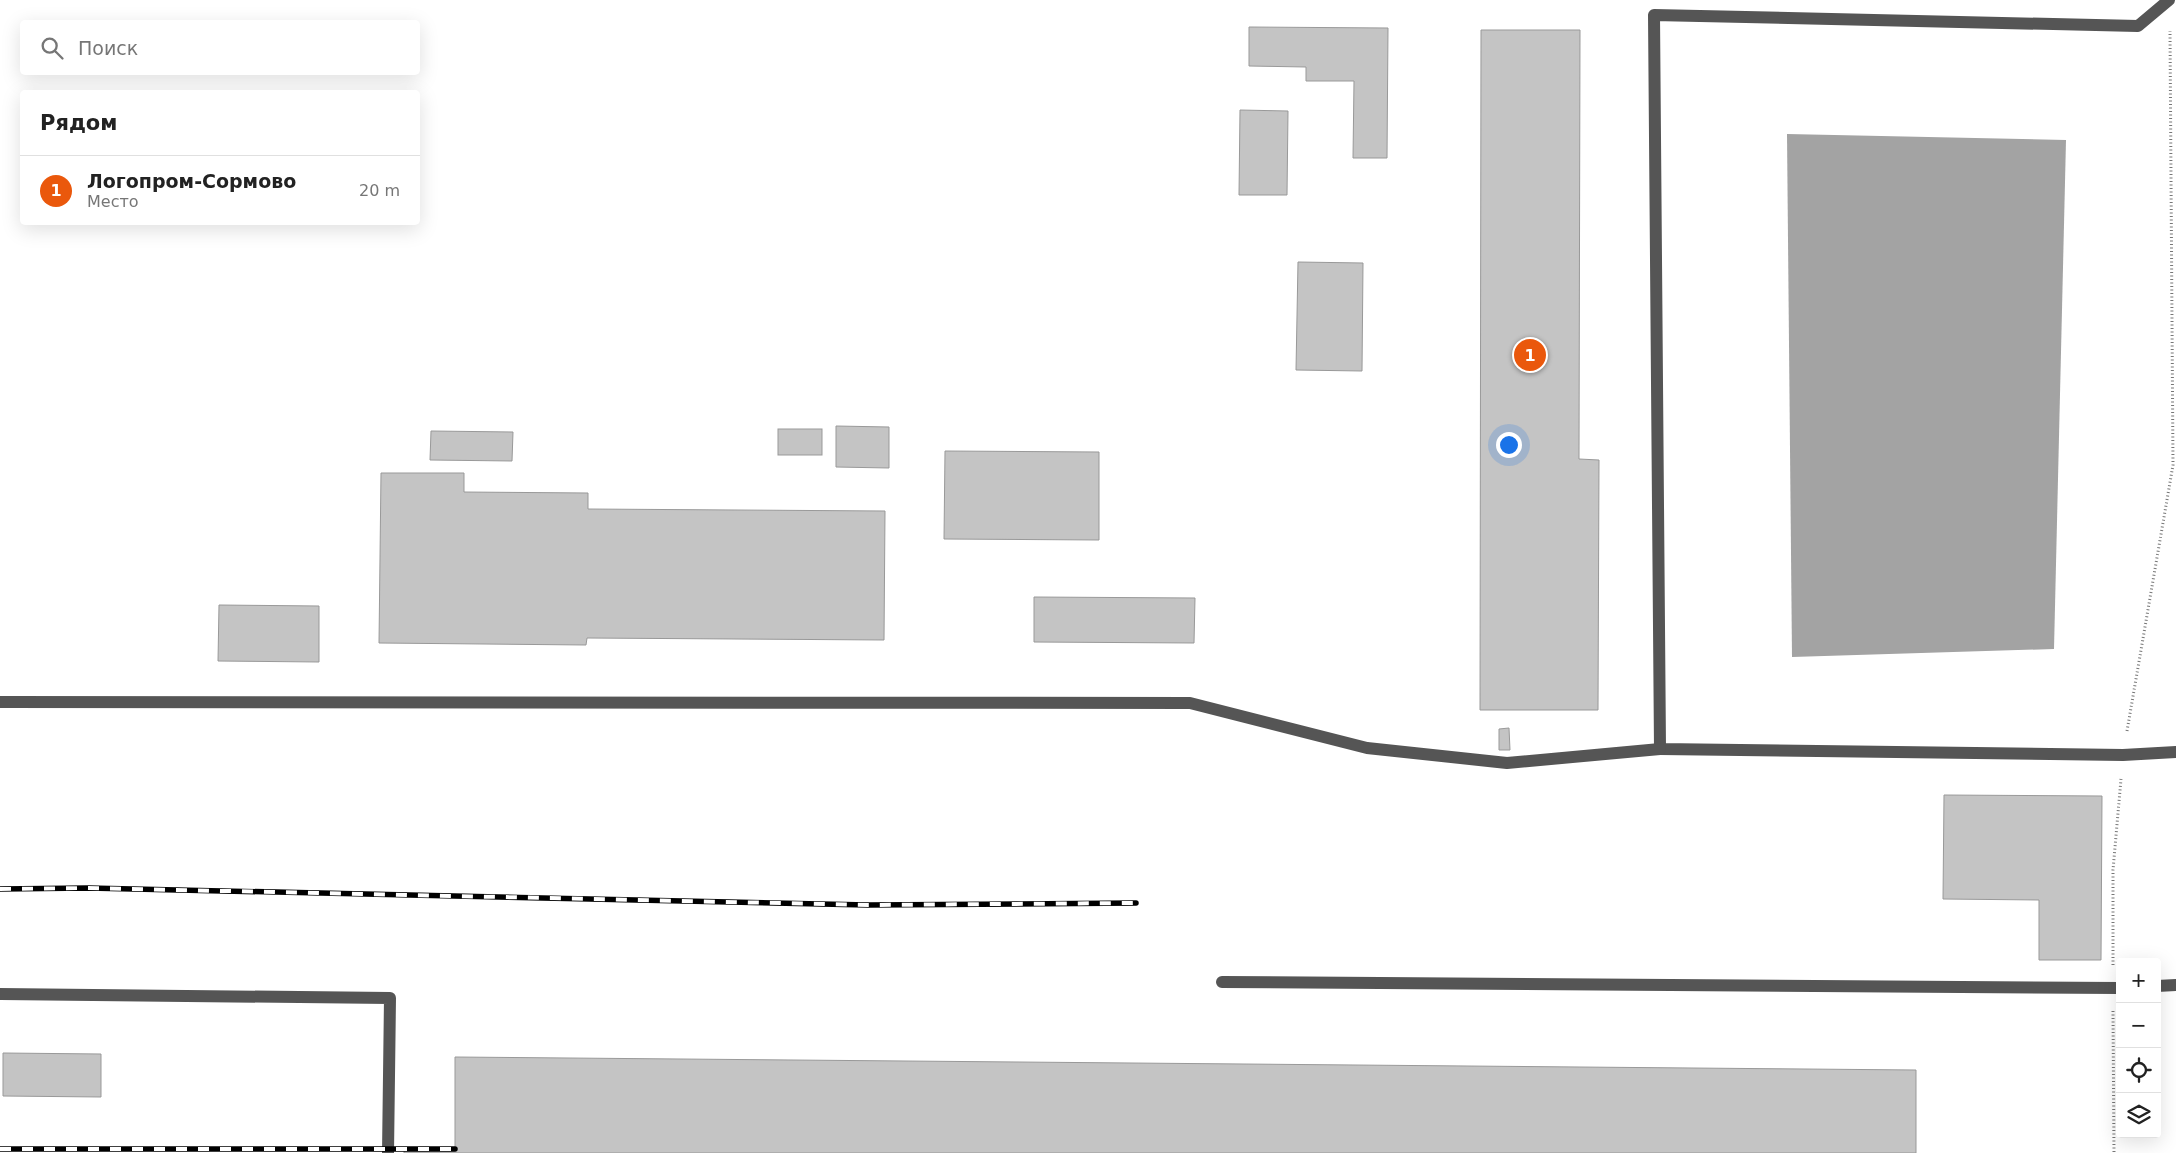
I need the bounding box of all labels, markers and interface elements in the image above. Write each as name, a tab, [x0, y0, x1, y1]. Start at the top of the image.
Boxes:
search box	[20, 20, 420, 75]
icon: search	[38, 34, 66, 62]
text: Поиск	[78, 37, 138, 59]
text: Рядом	[40, 111, 117, 135]
text: Логопром-Сормово	[87, 170, 296, 192]
text: 1	[50, 181, 62, 200]
text: 20 m	[359, 181, 400, 200]
text: Место	[87, 192, 139, 211]
pin: 1	[1514, 336, 1546, 374]
your location	[1496, 432, 1522, 458]
map controls	[2116, 958, 2161, 1138]
button: +	[2116, 958, 2161, 1003]
button: −	[2116, 1003, 2161, 1048]
button: locate	[2116, 1048, 2161, 1093]
button: layers	[2116, 1093, 2161, 1138]

